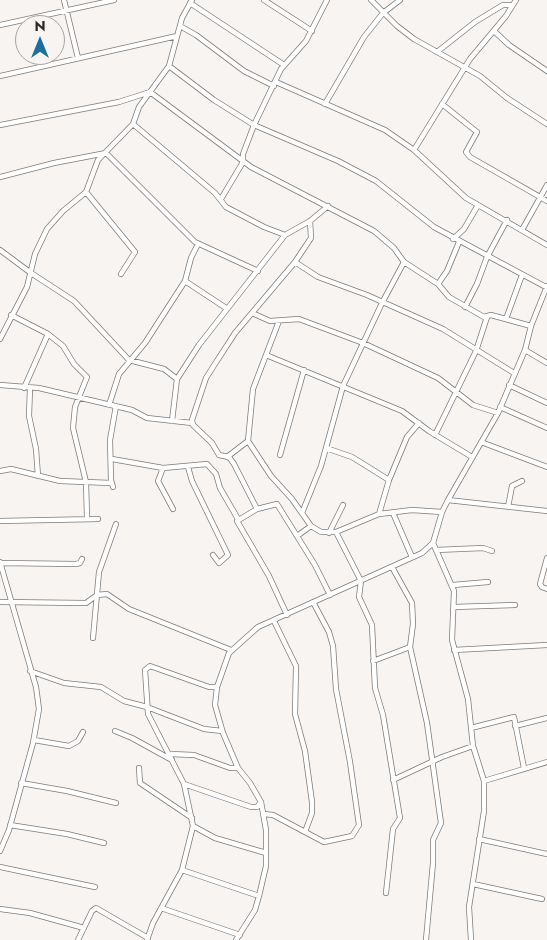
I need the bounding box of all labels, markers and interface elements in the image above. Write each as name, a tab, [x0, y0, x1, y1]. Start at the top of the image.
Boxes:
north arrow	[15, 15, 65, 65]
text: N	[34, 16, 46, 36]

